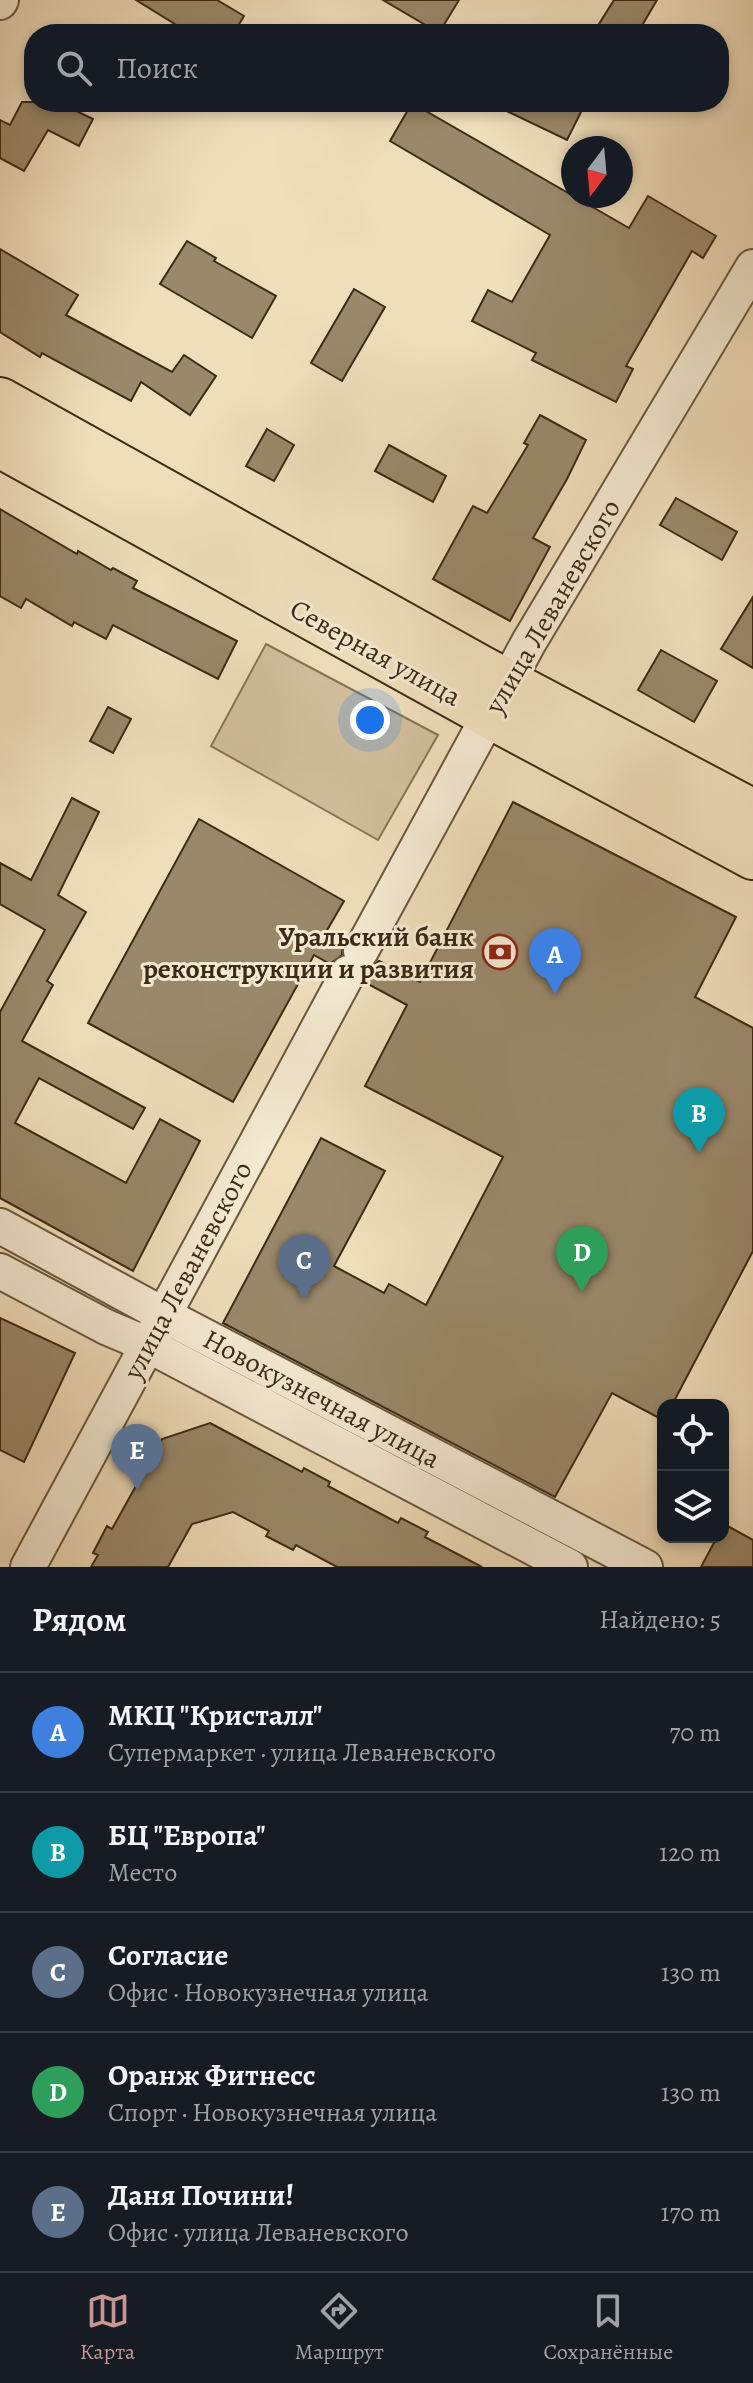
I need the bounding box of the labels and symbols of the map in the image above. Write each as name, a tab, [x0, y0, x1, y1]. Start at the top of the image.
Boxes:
north arrow	[561, 136, 633, 208]
street label: улица Леваневского	[475, 492, 630, 722]
street label: Северная улица	[283, 590, 468, 716]
your location	[350, 700, 390, 740]
place label: Уральский банк реконструкции и развития	[143, 918, 474, 988]
pin: A	[529, 928, 581, 994]
bank icon: Уральский банк реконструкции и развития	[481, 933, 519, 971]
pin: B	[673, 1087, 725, 1153]
street label: улица Леваневского	[114, 1155, 262, 1387]
pin: D	[556, 1226, 608, 1292]
pin: C	[278, 1234, 330, 1300]
street label: Новокузнечная улица	[196, 1320, 447, 1478]
pin: E	[111, 1424, 163, 1490]

